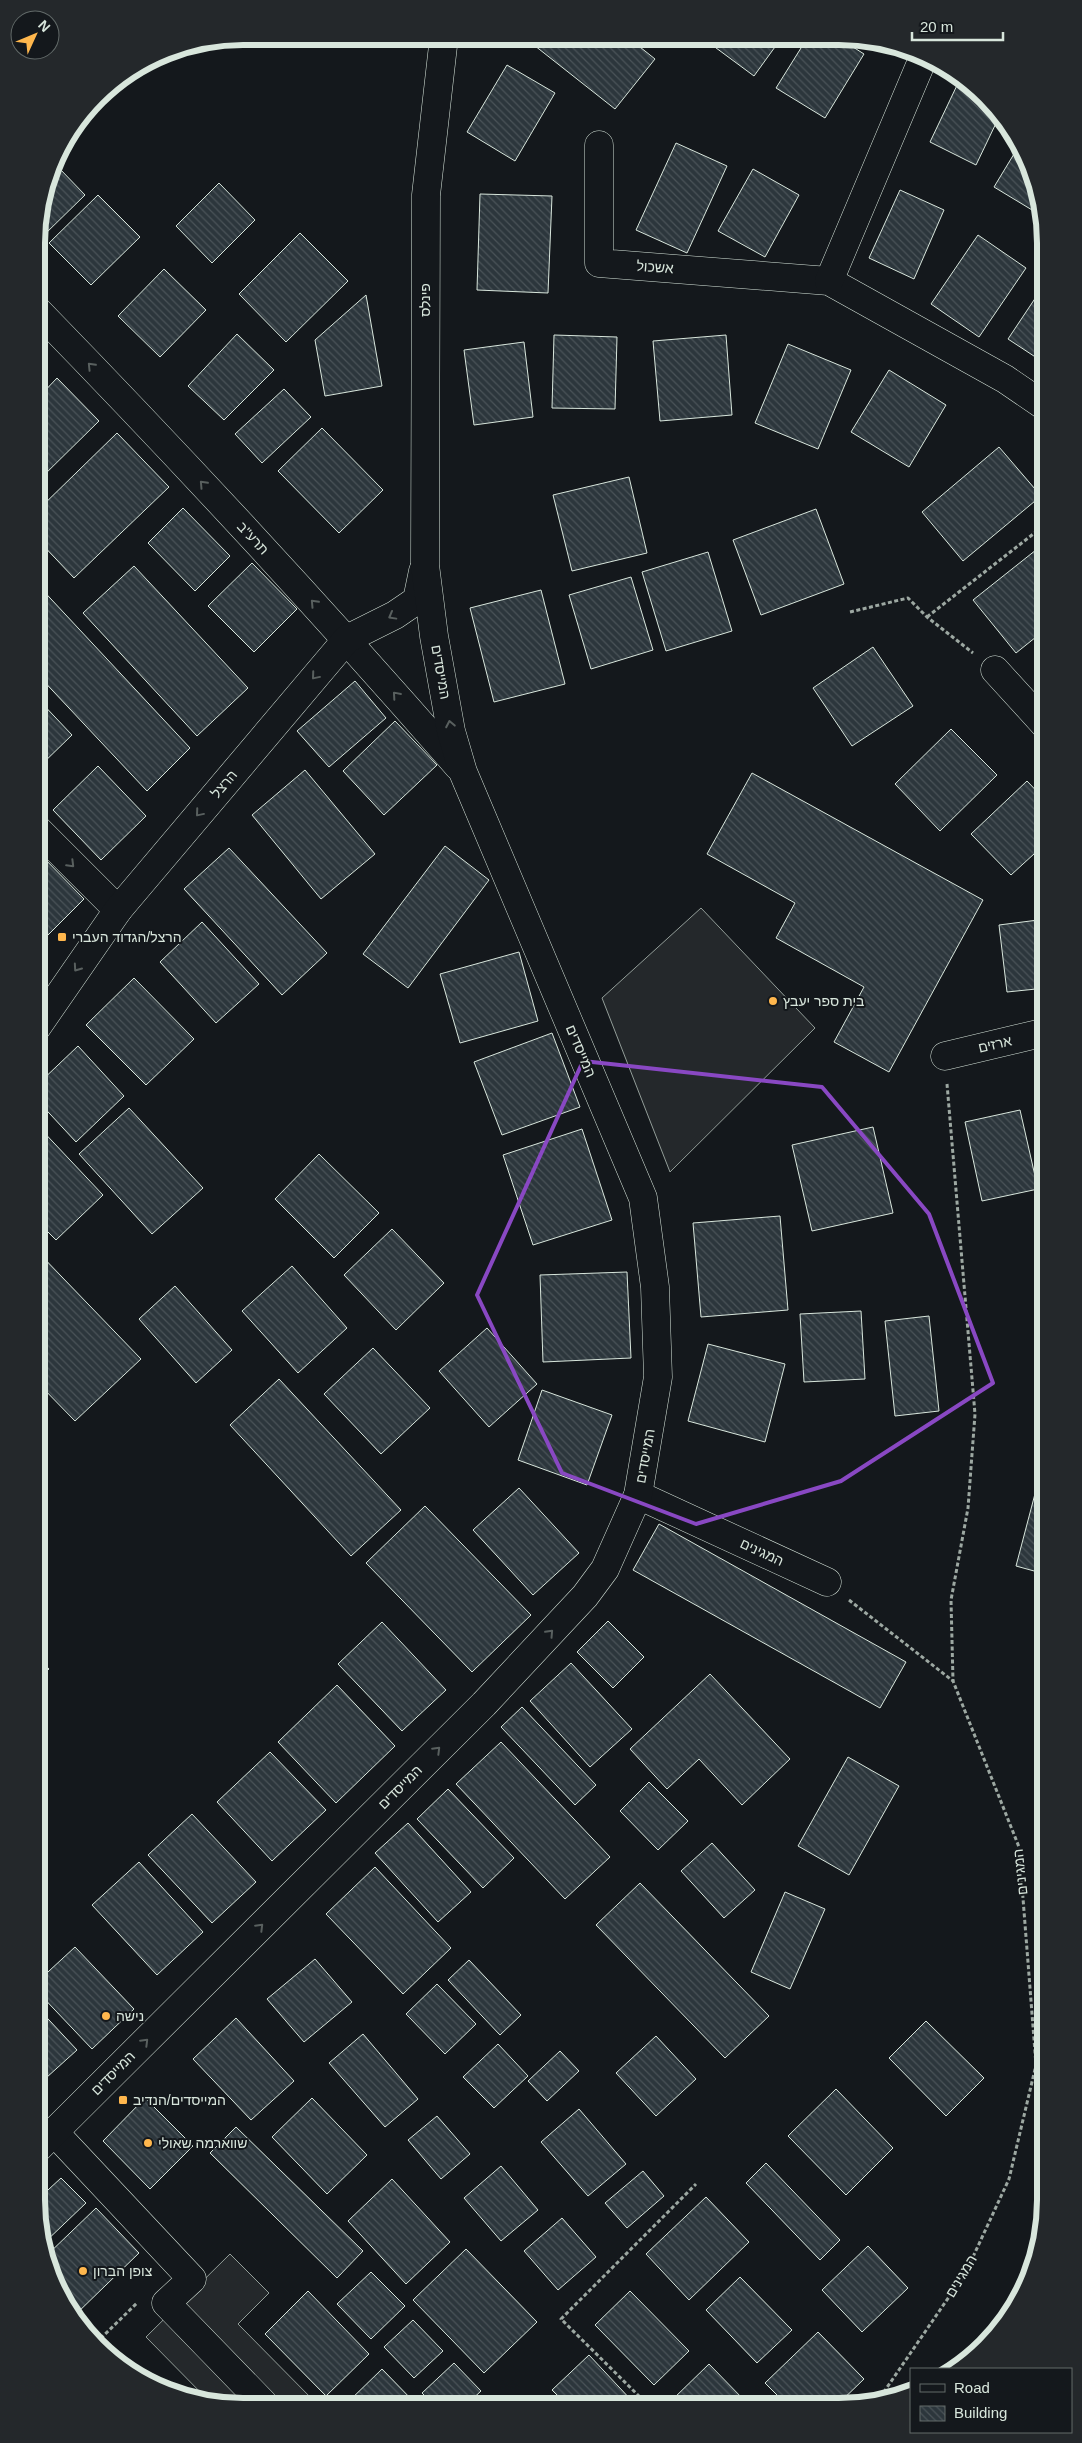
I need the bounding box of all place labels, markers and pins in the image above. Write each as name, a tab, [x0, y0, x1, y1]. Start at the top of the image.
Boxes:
place label: הרצל/הגדוד העברי	[72, 929, 182, 945]
marker: הרצל/הגדוד העברי	[56, 931, 68, 943]
place label: בית ספר יעבץ	[783, 993, 864, 1009]
marker: בית ספר יעבץ	[767, 995, 779, 1007]
place label: נישה	[116, 2008, 144, 2024]
marker: נישה	[100, 2010, 112, 2022]
place label: המייסדים/הנדיב	[133, 2092, 226, 2108]
marker: המייסדים/הנדיב	[117, 2094, 129, 2106]
place label: שווארמה שאולי	[158, 2135, 247, 2151]
marker: שווארמה שאולי	[142, 2137, 154, 2149]
place label: צופן הברון	[93, 2263, 153, 2279]
marker: צופן הברון	[77, 2265, 89, 2277]

